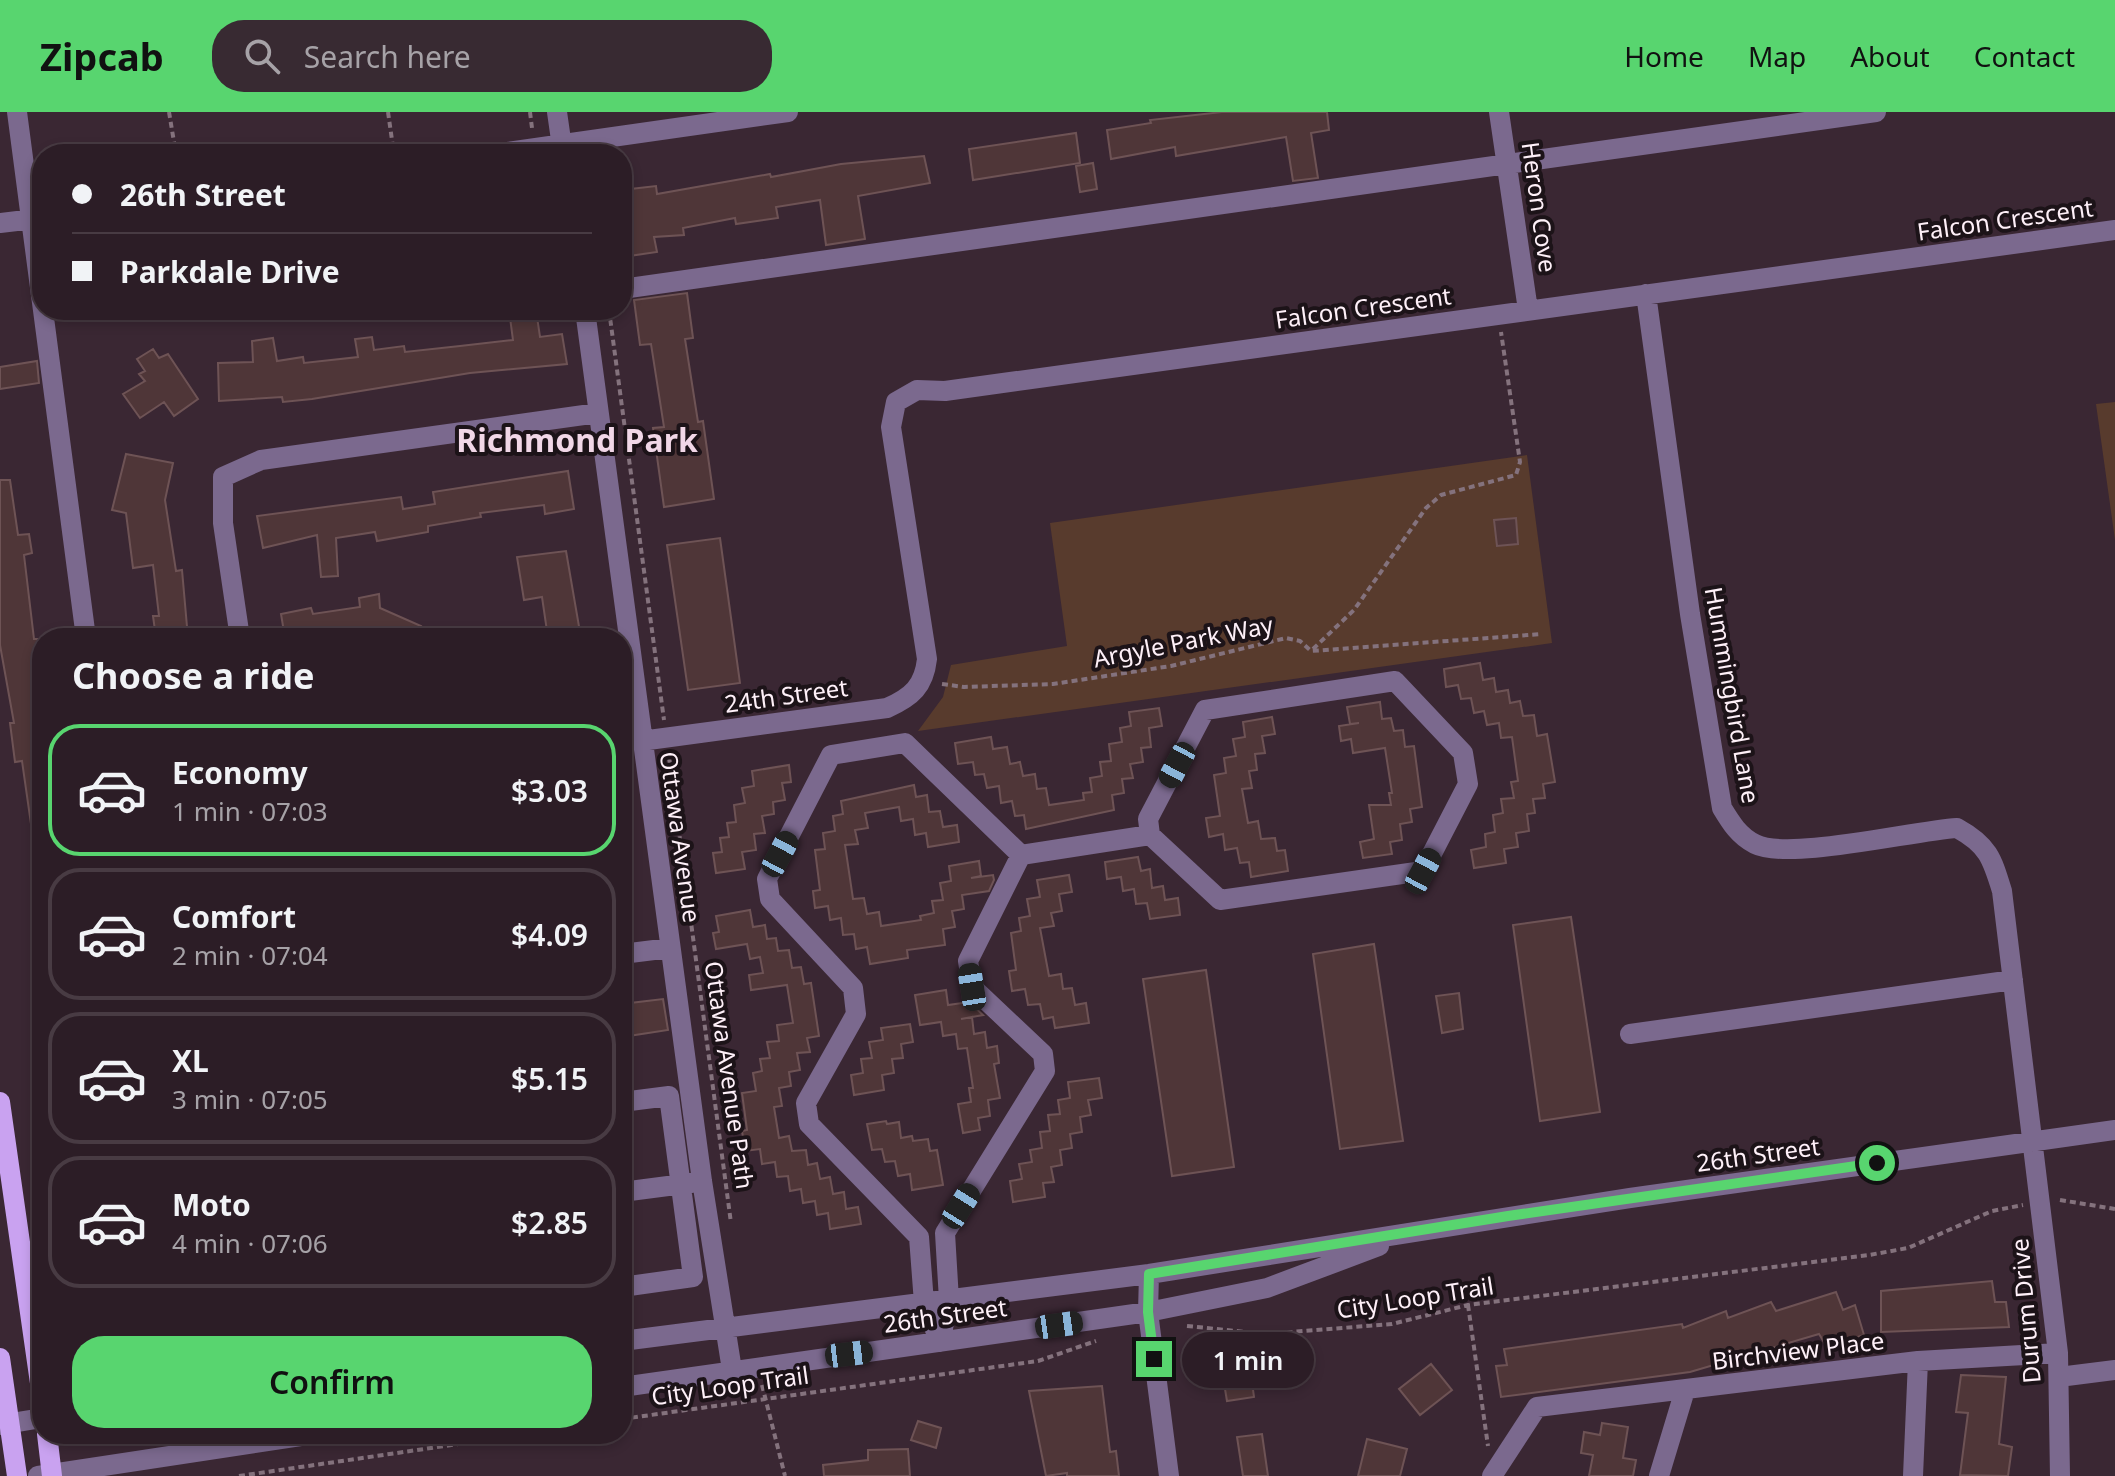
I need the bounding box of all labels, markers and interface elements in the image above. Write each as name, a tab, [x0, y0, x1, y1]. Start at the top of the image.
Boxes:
search box	[212, 20, 772, 92]
text: Zipcab	[40, 30, 164, 82]
icon: search	[240, 34, 284, 78]
text: Search here	[304, 36, 471, 77]
text: Home	[1624, 37, 1704, 75]
text: Map	[1748, 37, 1806, 75]
text: About	[1850, 37, 1930, 75]
text: Contact	[1974, 37, 2075, 75]
street label: Heron Cove	[1515, 140, 1565, 274]
text: 26th Street	[120, 174, 286, 215]
street label: Falcon Crescent	[1915, 190, 2095, 248]
text: Parkdale Drive	[120, 251, 340, 292]
street label: Falcon Crescent	[1273, 278, 1453, 336]
district label: Richmond Park	[456, 418, 698, 461]
street label: Hummingbird Lane	[1698, 584, 1768, 806]
street label: Argyle Park Way	[1090, 607, 1276, 675]
text: Choose a ride	[72, 651, 314, 700]
street label: 24th Street	[722, 670, 850, 720]
car	[1155, 738, 1199, 792]
street label: Ottawa Avenue	[653, 749, 709, 925]
text: Economy	[172, 752, 308, 793]
icon: car	[76, 754, 148, 826]
text: $3.03	[511, 770, 588, 811]
text: 1 min · 07:03	[172, 793, 328, 829]
car	[758, 827, 802, 881]
car	[1401, 844, 1445, 898]
text: Comfort	[172, 896, 296, 937]
icon: car	[76, 898, 148, 970]
text: $4.09	[511, 914, 588, 955]
text: 2 min · 07:04	[172, 937, 328, 973]
street label: Ottawa Avenue Path	[698, 959, 762, 1191]
car	[956, 961, 988, 1013]
text: XL	[172, 1040, 209, 1081]
icon: car	[76, 1042, 148, 1114]
text: $5.15	[511, 1058, 588, 1099]
text: 3 min · 07:05	[172, 1081, 328, 1117]
street label: 26th Street	[1694, 1129, 1822, 1179]
route start	[1859, 1145, 1895, 1181]
car	[938, 1179, 984, 1233]
text: Moto	[172, 1184, 251, 1225]
icon: car	[76, 1186, 148, 1258]
text: $2.85	[511, 1202, 588, 1243]
text: 4 min · 07:06	[172, 1225, 328, 1261]
street label: Durum Drive	[2002, 1237, 2048, 1385]
street label: City Loop Trail	[1334, 1268, 1496, 1326]
street label: 26th Street	[881, 1290, 1009, 1340]
car	[1034, 1310, 1084, 1340]
street label: Birchview Place	[1710, 1323, 1886, 1377]
callout: 1 min	[1182, 1331, 1314, 1387]
button: Confirm	[72, 1336, 592, 1428]
car	[824, 1339, 874, 1369]
route end	[1136, 1341, 1172, 1377]
text: 1 min	[1213, 1342, 1283, 1378]
street label: City Loop Trail	[649, 1358, 811, 1412]

